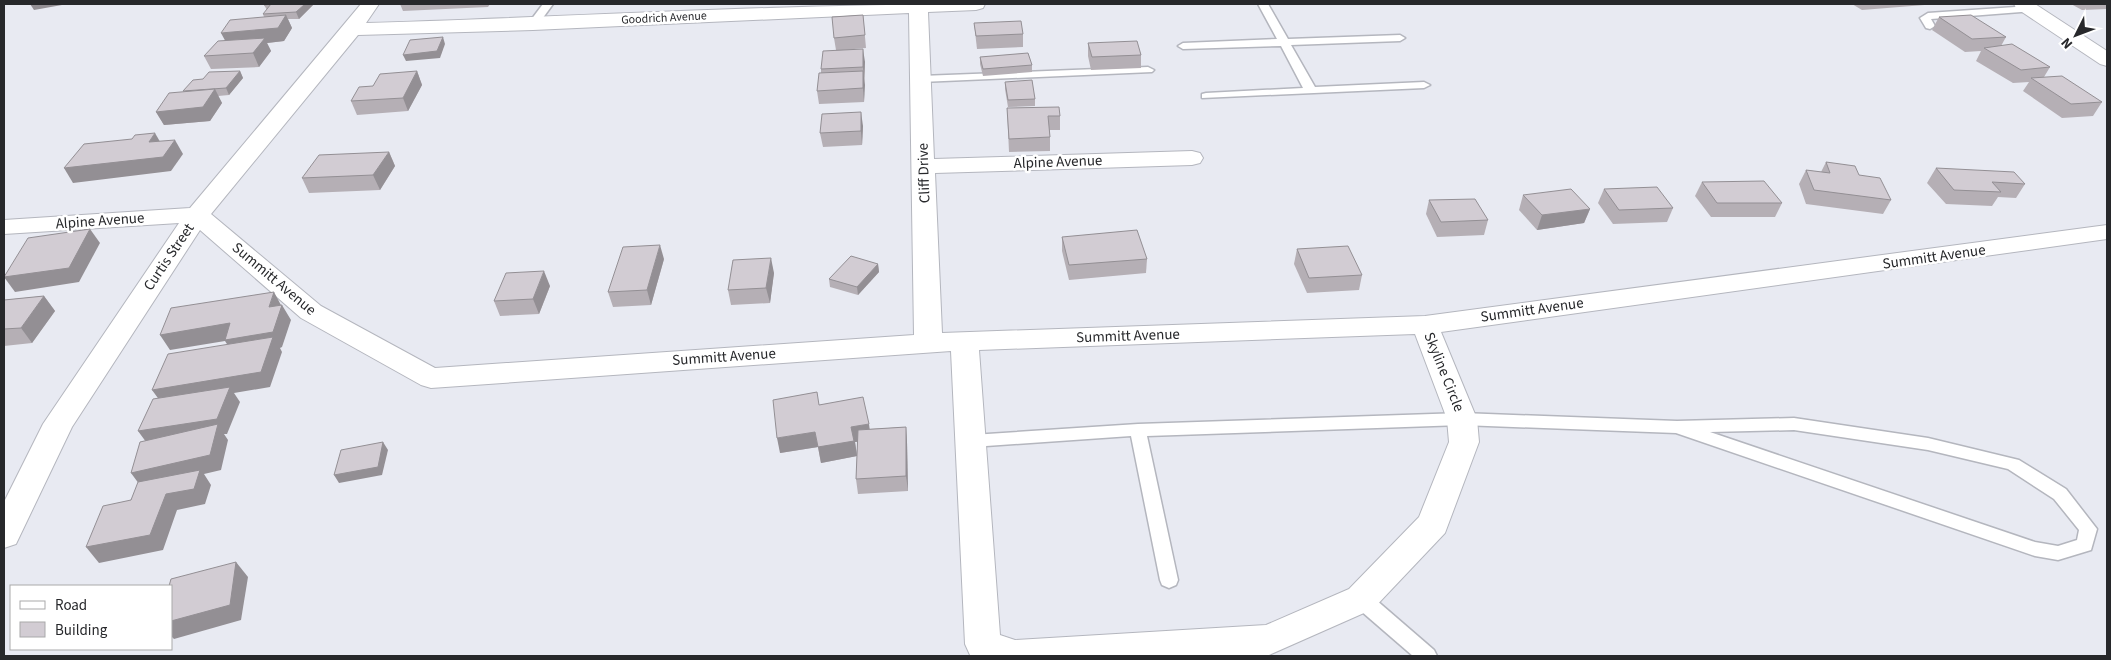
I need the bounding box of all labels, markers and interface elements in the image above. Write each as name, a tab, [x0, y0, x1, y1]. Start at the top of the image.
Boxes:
street label: Goodrich Avenue	[621, 7, 707, 29]
north arrow	[2051, 10, 2101, 60]
text: N	[2057, 33, 2078, 53]
street label: Cliff Drive	[912, 143, 936, 203]
street label: Alpine Avenue	[1013, 150, 1103, 174]
street label: Alpine Avenue	[55, 207, 145, 235]
street label: Curtis Street	[139, 219, 199, 295]
street label: Summitt Avenue	[227, 238, 321, 320]
street label: Summitt Avenue	[1881, 239, 1987, 275]
street label: Summitt Avenue	[1479, 292, 1585, 328]
street label: Summitt Avenue	[1076, 324, 1180, 348]
street label: Skyline Circle	[1419, 329, 1469, 415]
street label: Summitt Avenue	[671, 343, 777, 371]
legend	[10, 585, 172, 650]
text: Road	[55, 595, 87, 616]
text: Building	[55, 620, 108, 641]

